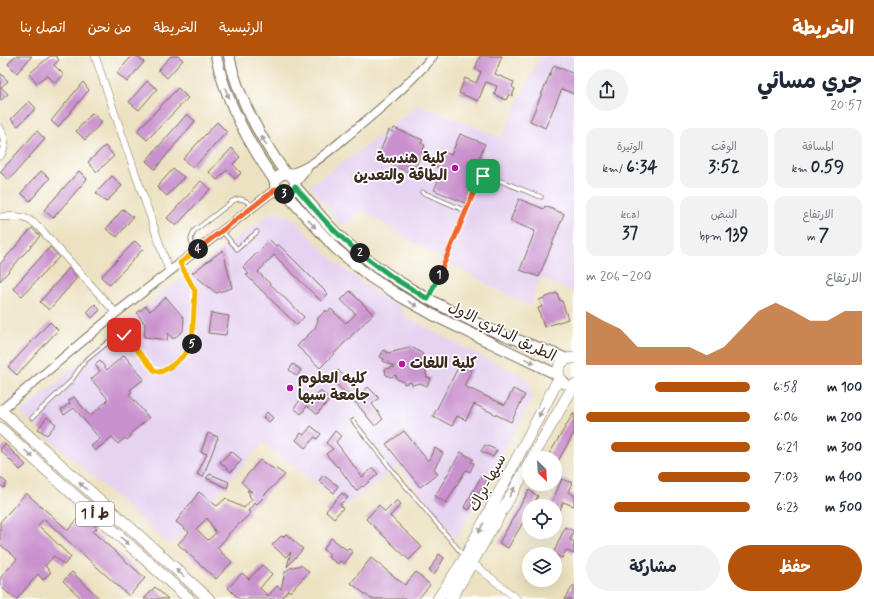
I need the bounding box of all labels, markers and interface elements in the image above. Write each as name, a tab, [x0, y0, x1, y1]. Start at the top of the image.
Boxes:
text: الخريطة	[792, 16, 854, 41]
text: اتصل بنا	[20, 19, 66, 37]
text: من نحن	[88, 19, 131, 37]
text: الخريطة	[153, 19, 197, 37]
text: الرئيسية	[219, 19, 263, 37]
text: جري مسائي	[757, 68, 862, 96]
button: share	[586, 69, 628, 111]
one-way arrow	[225, 88, 231, 100]
text: 20:57	[830, 97, 862, 114]
one-way arrow	[261, 135, 268, 147]
text: الوتيرة	[617, 140, 643, 154]
text: الوقت	[711, 140, 737, 154]
text: المسافة	[802, 140, 834, 154]
place label: كلية هندسة الطاقة والتعدين	[354, 149, 447, 186]
text: 6:34	[626, 156, 658, 178]
text: 3:52	[708, 156, 740, 178]
text: 0.59	[811, 156, 844, 178]
pin	[466, 159, 500, 193]
text: /km	[602, 162, 626, 176]
text: km	[792, 162, 811, 176]
marker: كلية هندسة الطاقة والتعدين	[450, 163, 460, 173]
icon: arrive	[472, 165, 494, 187]
pin: 3	[274, 184, 294, 204]
text: 3	[282, 187, 286, 201]
text: kcal	[621, 208, 639, 222]
text: النبض	[711, 208, 737, 222]
text: الارتفاع	[803, 208, 833, 222]
one-way arrow	[307, 218, 316, 229]
text: 37	[622, 222, 638, 244]
text: 139	[725, 224, 748, 246]
text: 7	[819, 224, 829, 246]
text: bpm	[700, 230, 725, 244]
text: m	[807, 230, 819, 244]
pin: 4	[188, 239, 208, 259]
text: 4	[195, 242, 201, 256]
pin: 2	[350, 243, 370, 263]
text: 2	[357, 246, 363, 260]
pin: 1	[429, 265, 449, 285]
text: 1	[437, 268, 441, 282]
text: 200–206 m	[586, 268, 651, 285]
text: الارتفاع	[826, 270, 862, 287]
street label: الطريق الدائري الاول	[445, 297, 559, 367]
one-way arrow	[407, 300, 419, 307]
pin	[107, 318, 141, 352]
icon: check	[113, 324, 135, 346]
pin: 5	[182, 334, 202, 354]
text: 5	[189, 337, 195, 351]
place label: كلية اللغات	[410, 354, 477, 374]
one-way arrow	[524, 358, 535, 364]
marker: كلية اللغات	[397, 359, 407, 369]
place label: كليه العلوم جامعة سبها	[298, 369, 370, 406]
text: 6:58	[773, 379, 798, 396]
text: 100 m	[827, 379, 862, 396]
marker: كليه العلوم جامعة سبها	[285, 383, 295, 393]
one-way arrow	[538, 407, 545, 418]
text: 6:06	[773, 409, 798, 426]
text: 200 m	[827, 409, 862, 426]
text: 6:21	[776, 439, 798, 456]
text: 300 m	[827, 439, 862, 456]
one-way arrow	[24, 450, 34, 459]
street label: سبها-براك	[464, 451, 512, 515]
north arrow	[522, 451, 562, 491]
map controls	[522, 451, 562, 587]
text: 7:03	[774, 469, 798, 486]
text: 400 m	[825, 469, 862, 486]
one-way arrow	[78, 481, 88, 491]
one-way arrow	[509, 487, 516, 498]
button: locate	[522, 499, 562, 539]
text: 6:23	[776, 499, 798, 516]
text: 500 m	[825, 499, 862, 516]
road number: ط أ 1	[76, 502, 114, 526]
one-way arrow	[478, 522, 484, 533]
one-way arrow	[120, 537, 131, 546]
button: مشاركة	[586, 545, 720, 591]
button: حفظ	[728, 545, 862, 591]
button: layers	[522, 547, 562, 587]
one-way arrow	[175, 568, 185, 578]

